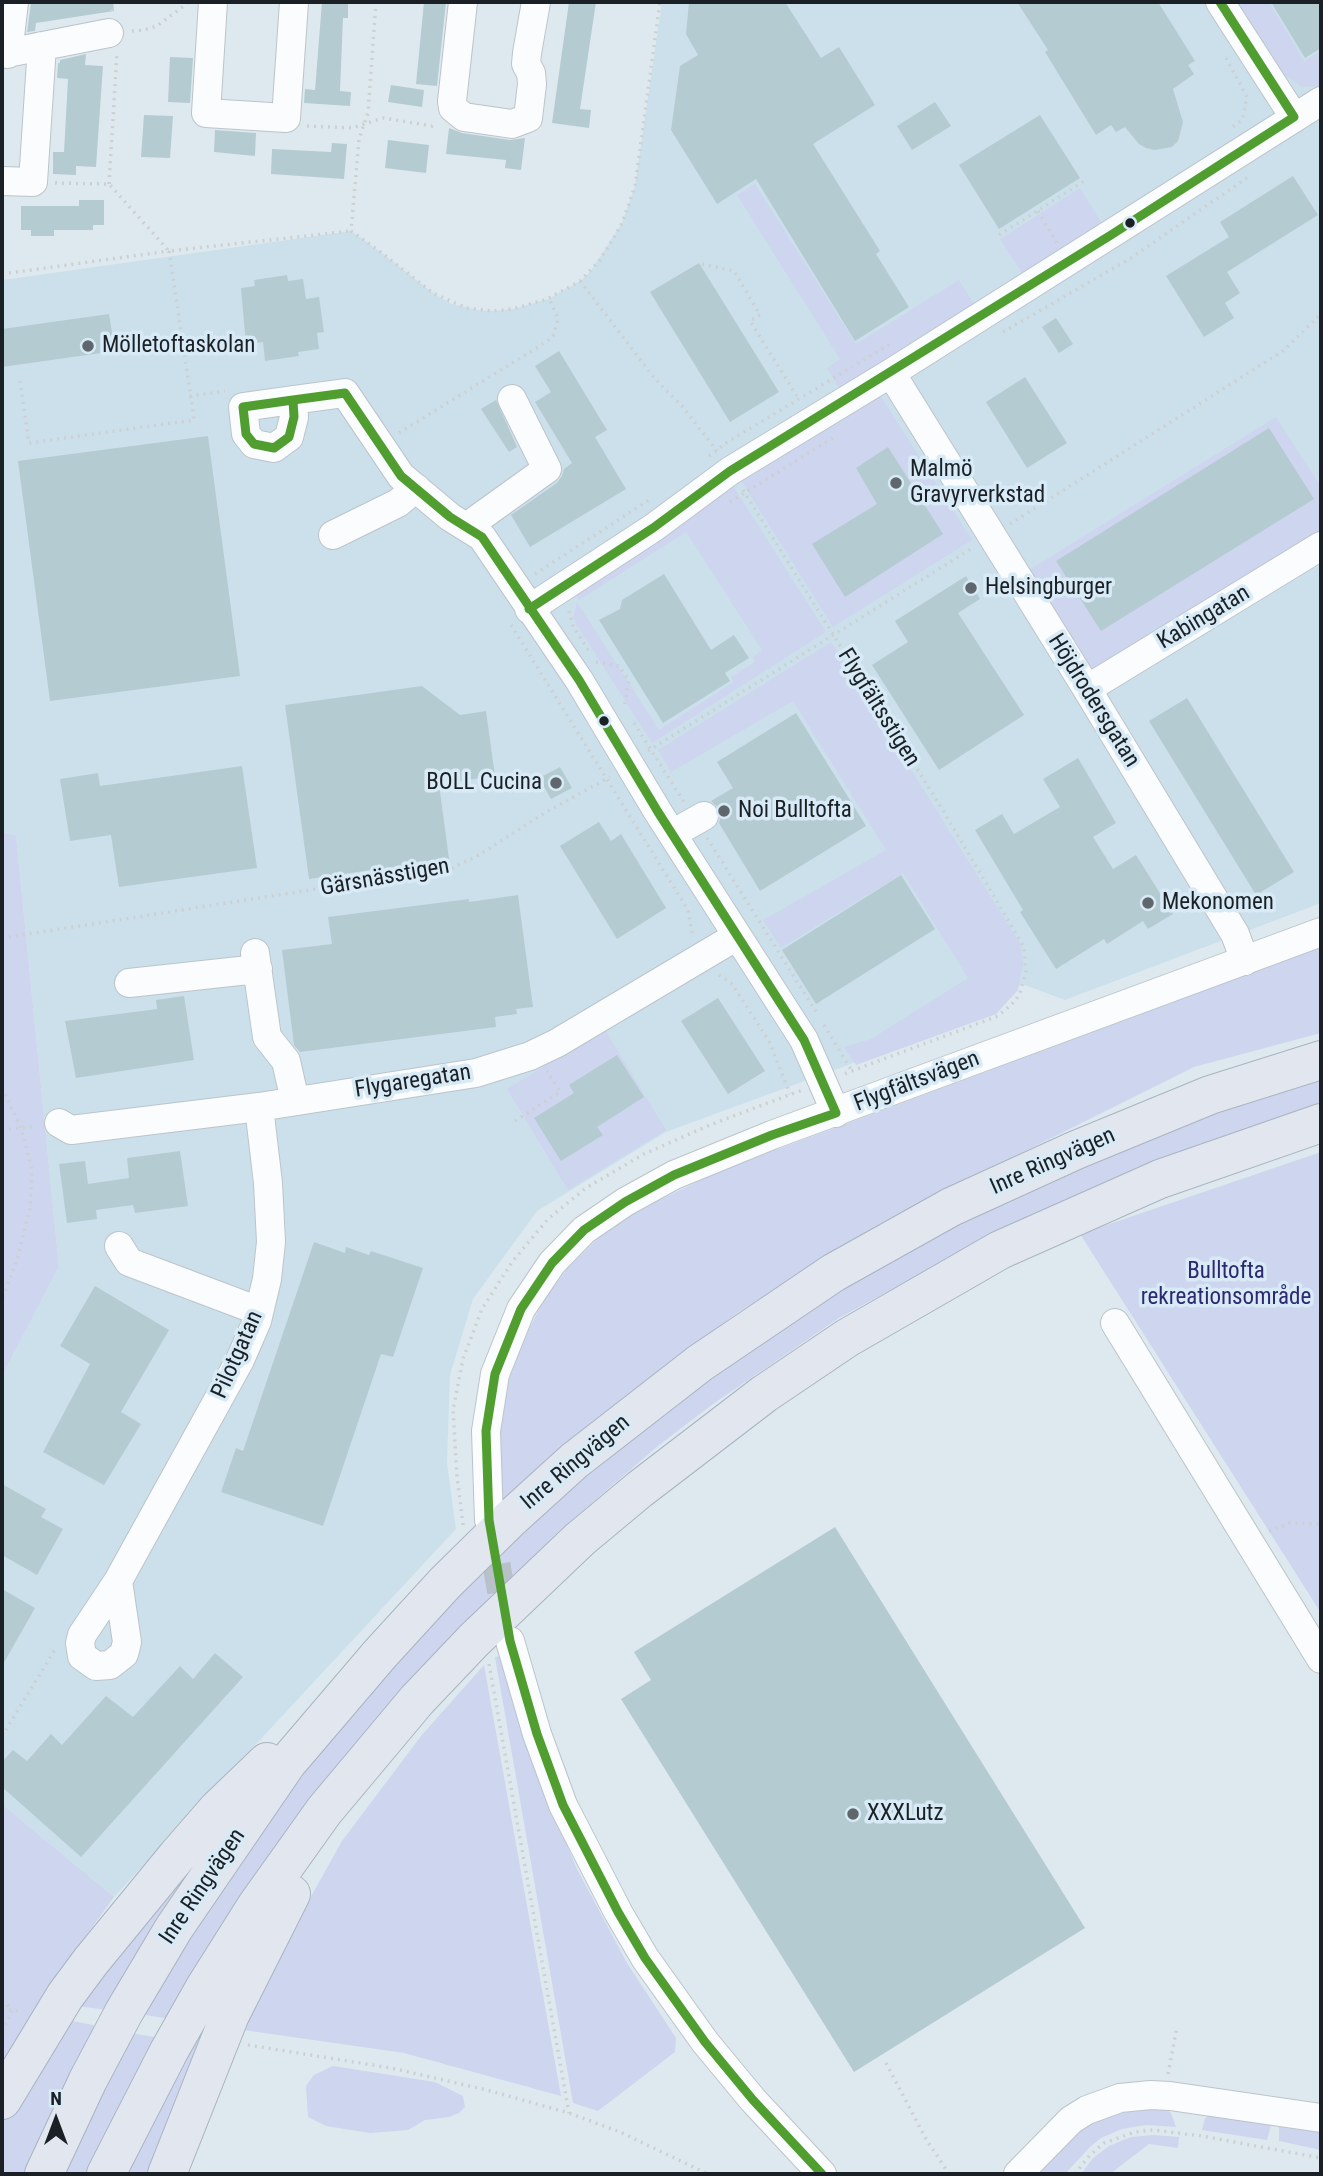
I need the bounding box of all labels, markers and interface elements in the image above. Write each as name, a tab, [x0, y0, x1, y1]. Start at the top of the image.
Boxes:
unlabelled marker	[1123, 216, 1137, 230]
place label: Mölletoftaskolan	[102, 332, 255, 360]
marker: Mölletoftaskolan	[80, 338, 96, 354]
place label: Malmö Gravyrverkstad	[910, 456, 1045, 510]
marker: Malmö Gravyrverkstad	[888, 475, 904, 491]
place label: Helsingburger	[985, 574, 1112, 602]
marker: Helsingburger	[963, 580, 979, 596]
street label: Kabingatan	[1153, 580, 1255, 656]
street label: Höjdrodersgatan	[1041, 629, 1145, 773]
street label: Flygfältsstigen	[831, 644, 925, 772]
unlabelled marker	[597, 714, 611, 728]
place label: BOLL Cucina	[426, 769, 542, 797]
marker: BOLL Cucina	[548, 775, 564, 791]
place label: Noi Bulltofta	[738, 797, 852, 825]
marker: Noi Bulltofta	[716, 803, 732, 819]
street label: Gärsnässtigen	[318, 853, 452, 903]
place label: Mekonomen	[1162, 889, 1274, 917]
marker: Mekonomen	[1140, 895, 1156, 911]
street label: Flygfältsvägen	[850, 1045, 984, 1119]
street label: Flygaregatan	[353, 1059, 473, 1105]
street label: Inre Ringvägen	[986, 1122, 1120, 1202]
park label: Bulltofta rekreationsområde	[1141, 1258, 1311, 1312]
street label: Pilotgatan	[206, 1307, 270, 1403]
street label: Inre Ringvägen	[516, 1409, 636, 1517]
place label: XXXLutz	[867, 1800, 944, 1828]
marker: XXXLutz	[845, 1806, 861, 1822]
street label: Inre Ringvägen	[154, 1824, 252, 1950]
north arrow	[21, 2085, 91, 2155]
text: N	[50, 2087, 62, 2110]

